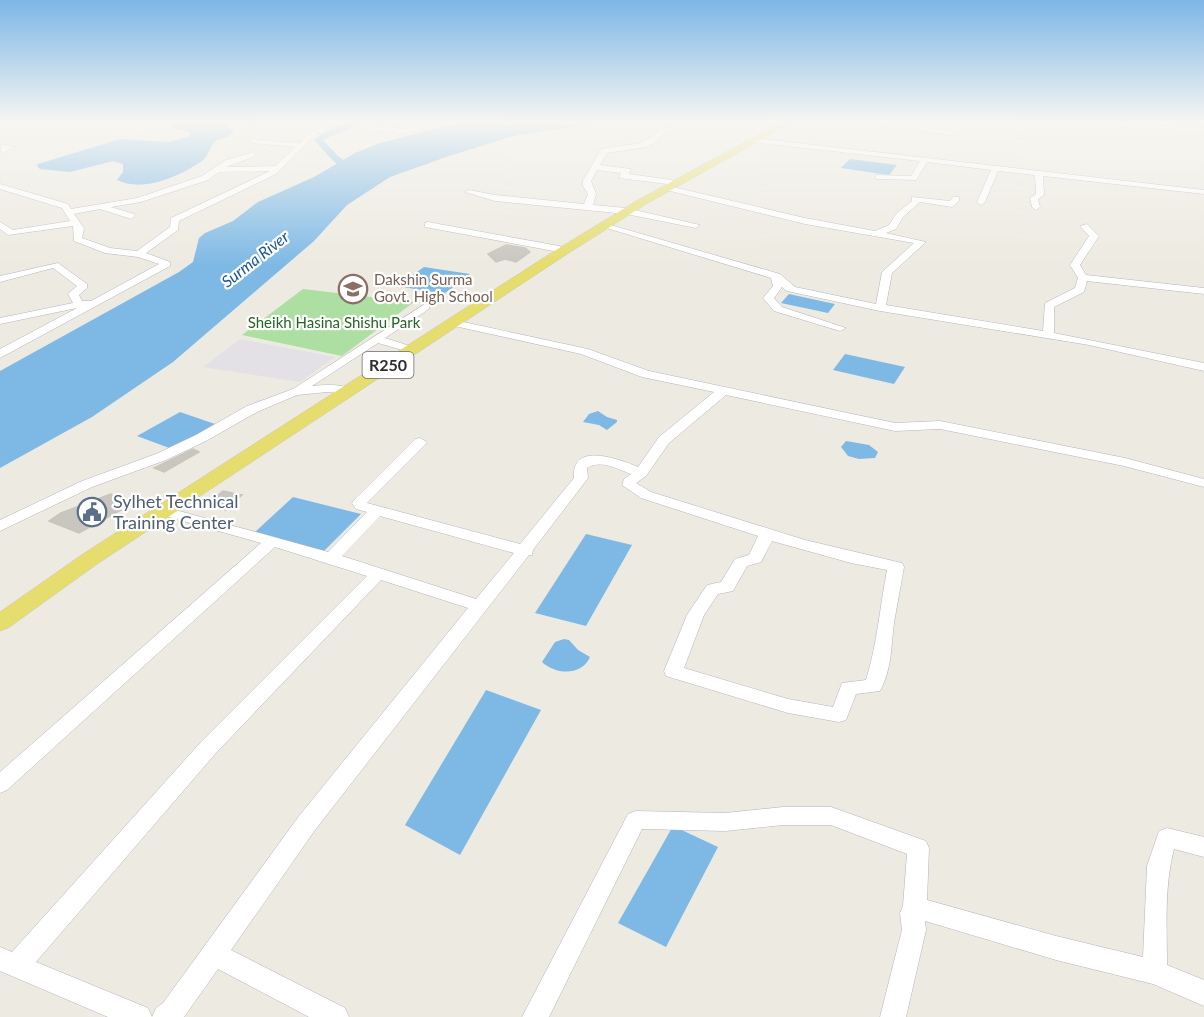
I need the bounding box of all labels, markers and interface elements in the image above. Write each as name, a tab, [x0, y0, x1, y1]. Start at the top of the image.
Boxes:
water label: Surma River	[217, 226, 292, 291]
place label: Dakshin Surma Govt. High School	[374, 270, 493, 305]
school or university icon: Dakshin Surma Govt. High School	[337, 273, 369, 305]
park label: Sheikh Hasina Shishu Park	[248, 313, 421, 331]
road number: R250	[362, 352, 414, 378]
place label: Sylhet Technical Training Center	[113, 490, 239, 533]
public building icon: Sylhet Technical Training Center	[76, 496, 108, 528]

